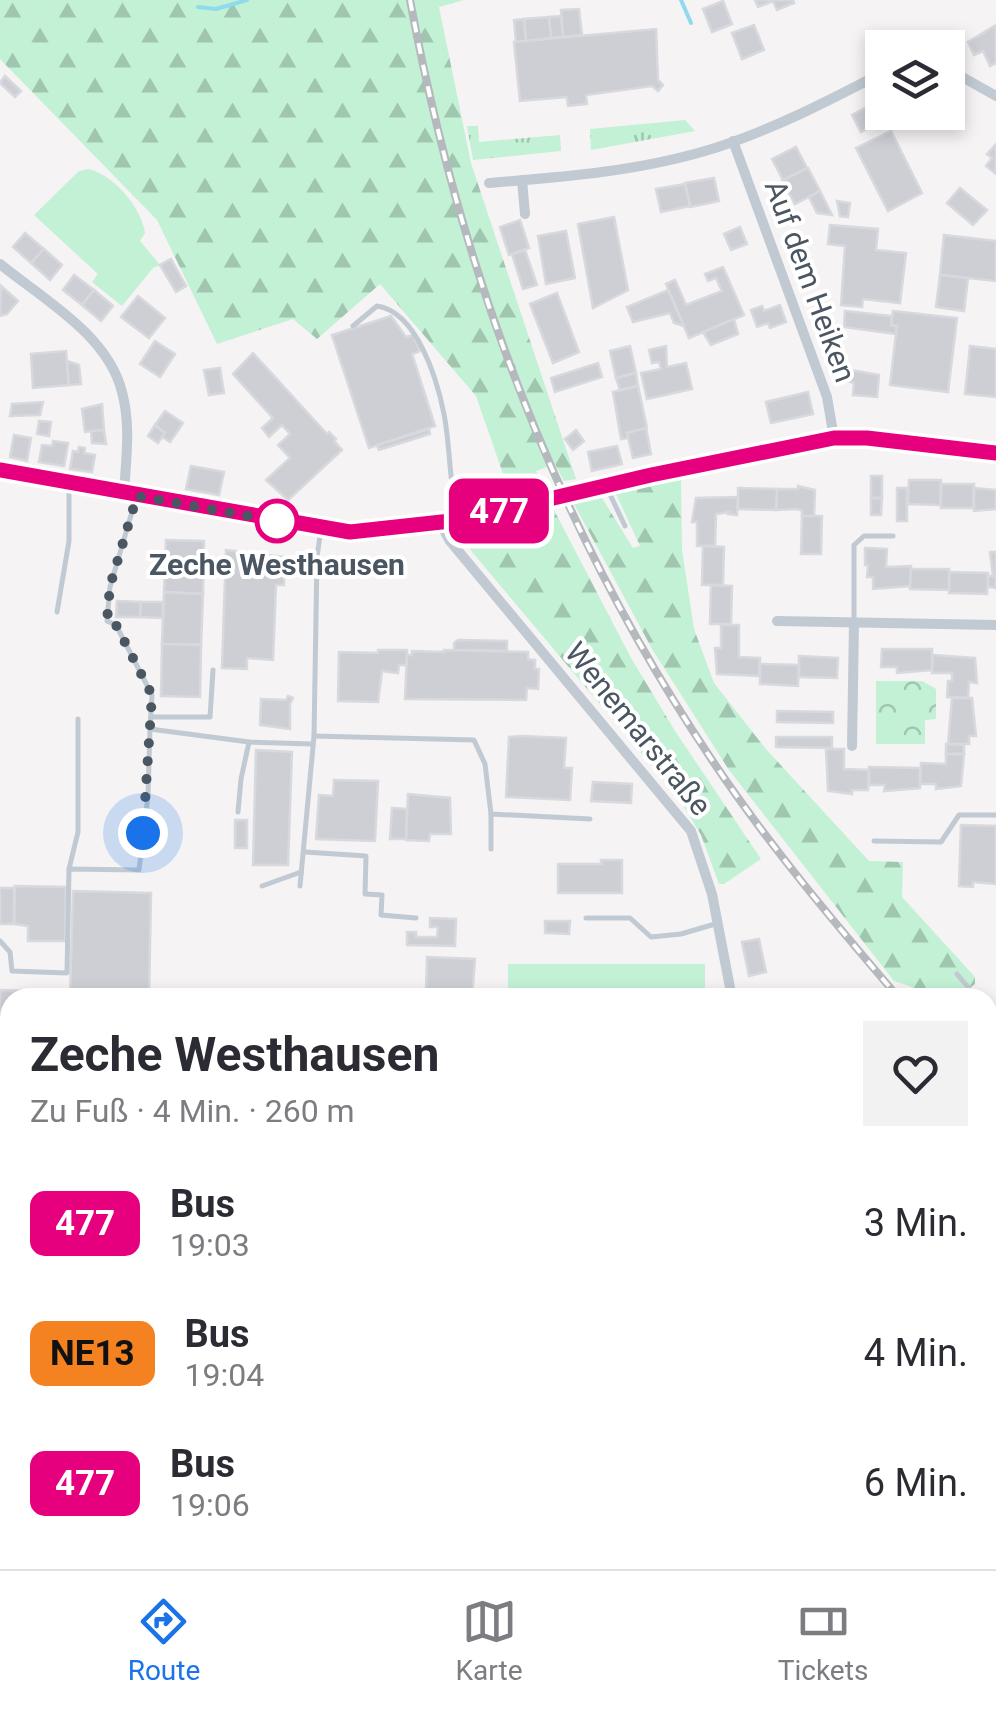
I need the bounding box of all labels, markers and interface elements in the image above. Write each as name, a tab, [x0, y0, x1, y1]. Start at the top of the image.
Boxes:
map controls	[865, 30, 965, 130]
button: layers	[865, 30, 965, 130]
street label: Auf dem Heiken	[758, 175, 863, 387]
line badge: 477	[442, 478, 556, 544]
text: 477	[469, 491, 529, 532]
marker: Zeche Westhausen	[256, 500, 298, 542]
place label: Zeche Westhausen	[149, 547, 405, 582]
street label: Wenemarstraße	[558, 635, 719, 822]
your location	[118, 808, 168, 858]
button: heart	[863, 1021, 968, 1126]
text: Zeche Westhausen	[30, 1026, 439, 1083]
text: Zu Fuß · 4 Min. · 260 m	[30, 1092, 355, 1130]
text: Bus	[170, 1182, 235, 1226]
text: 3 Min.	[864, 1201, 968, 1245]
text: 477	[55, 1203, 115, 1244]
text: 19:03	[170, 1226, 250, 1264]
text: Bus	[185, 1312, 250, 1356]
text: 4 Min.	[864, 1331, 968, 1375]
text: NE13	[50, 1333, 135, 1374]
text: 19:04	[185, 1356, 264, 1394]
text: Bus	[170, 1442, 235, 1486]
text: 6 Min.	[864, 1461, 968, 1505]
text: 477	[55, 1463, 115, 1504]
text: 19:06	[170, 1486, 250, 1524]
tab: Route	[128, 1594, 200, 1687]
tab: Karte	[456, 1594, 523, 1687]
tab: Tickets	[778, 1594, 868, 1687]

